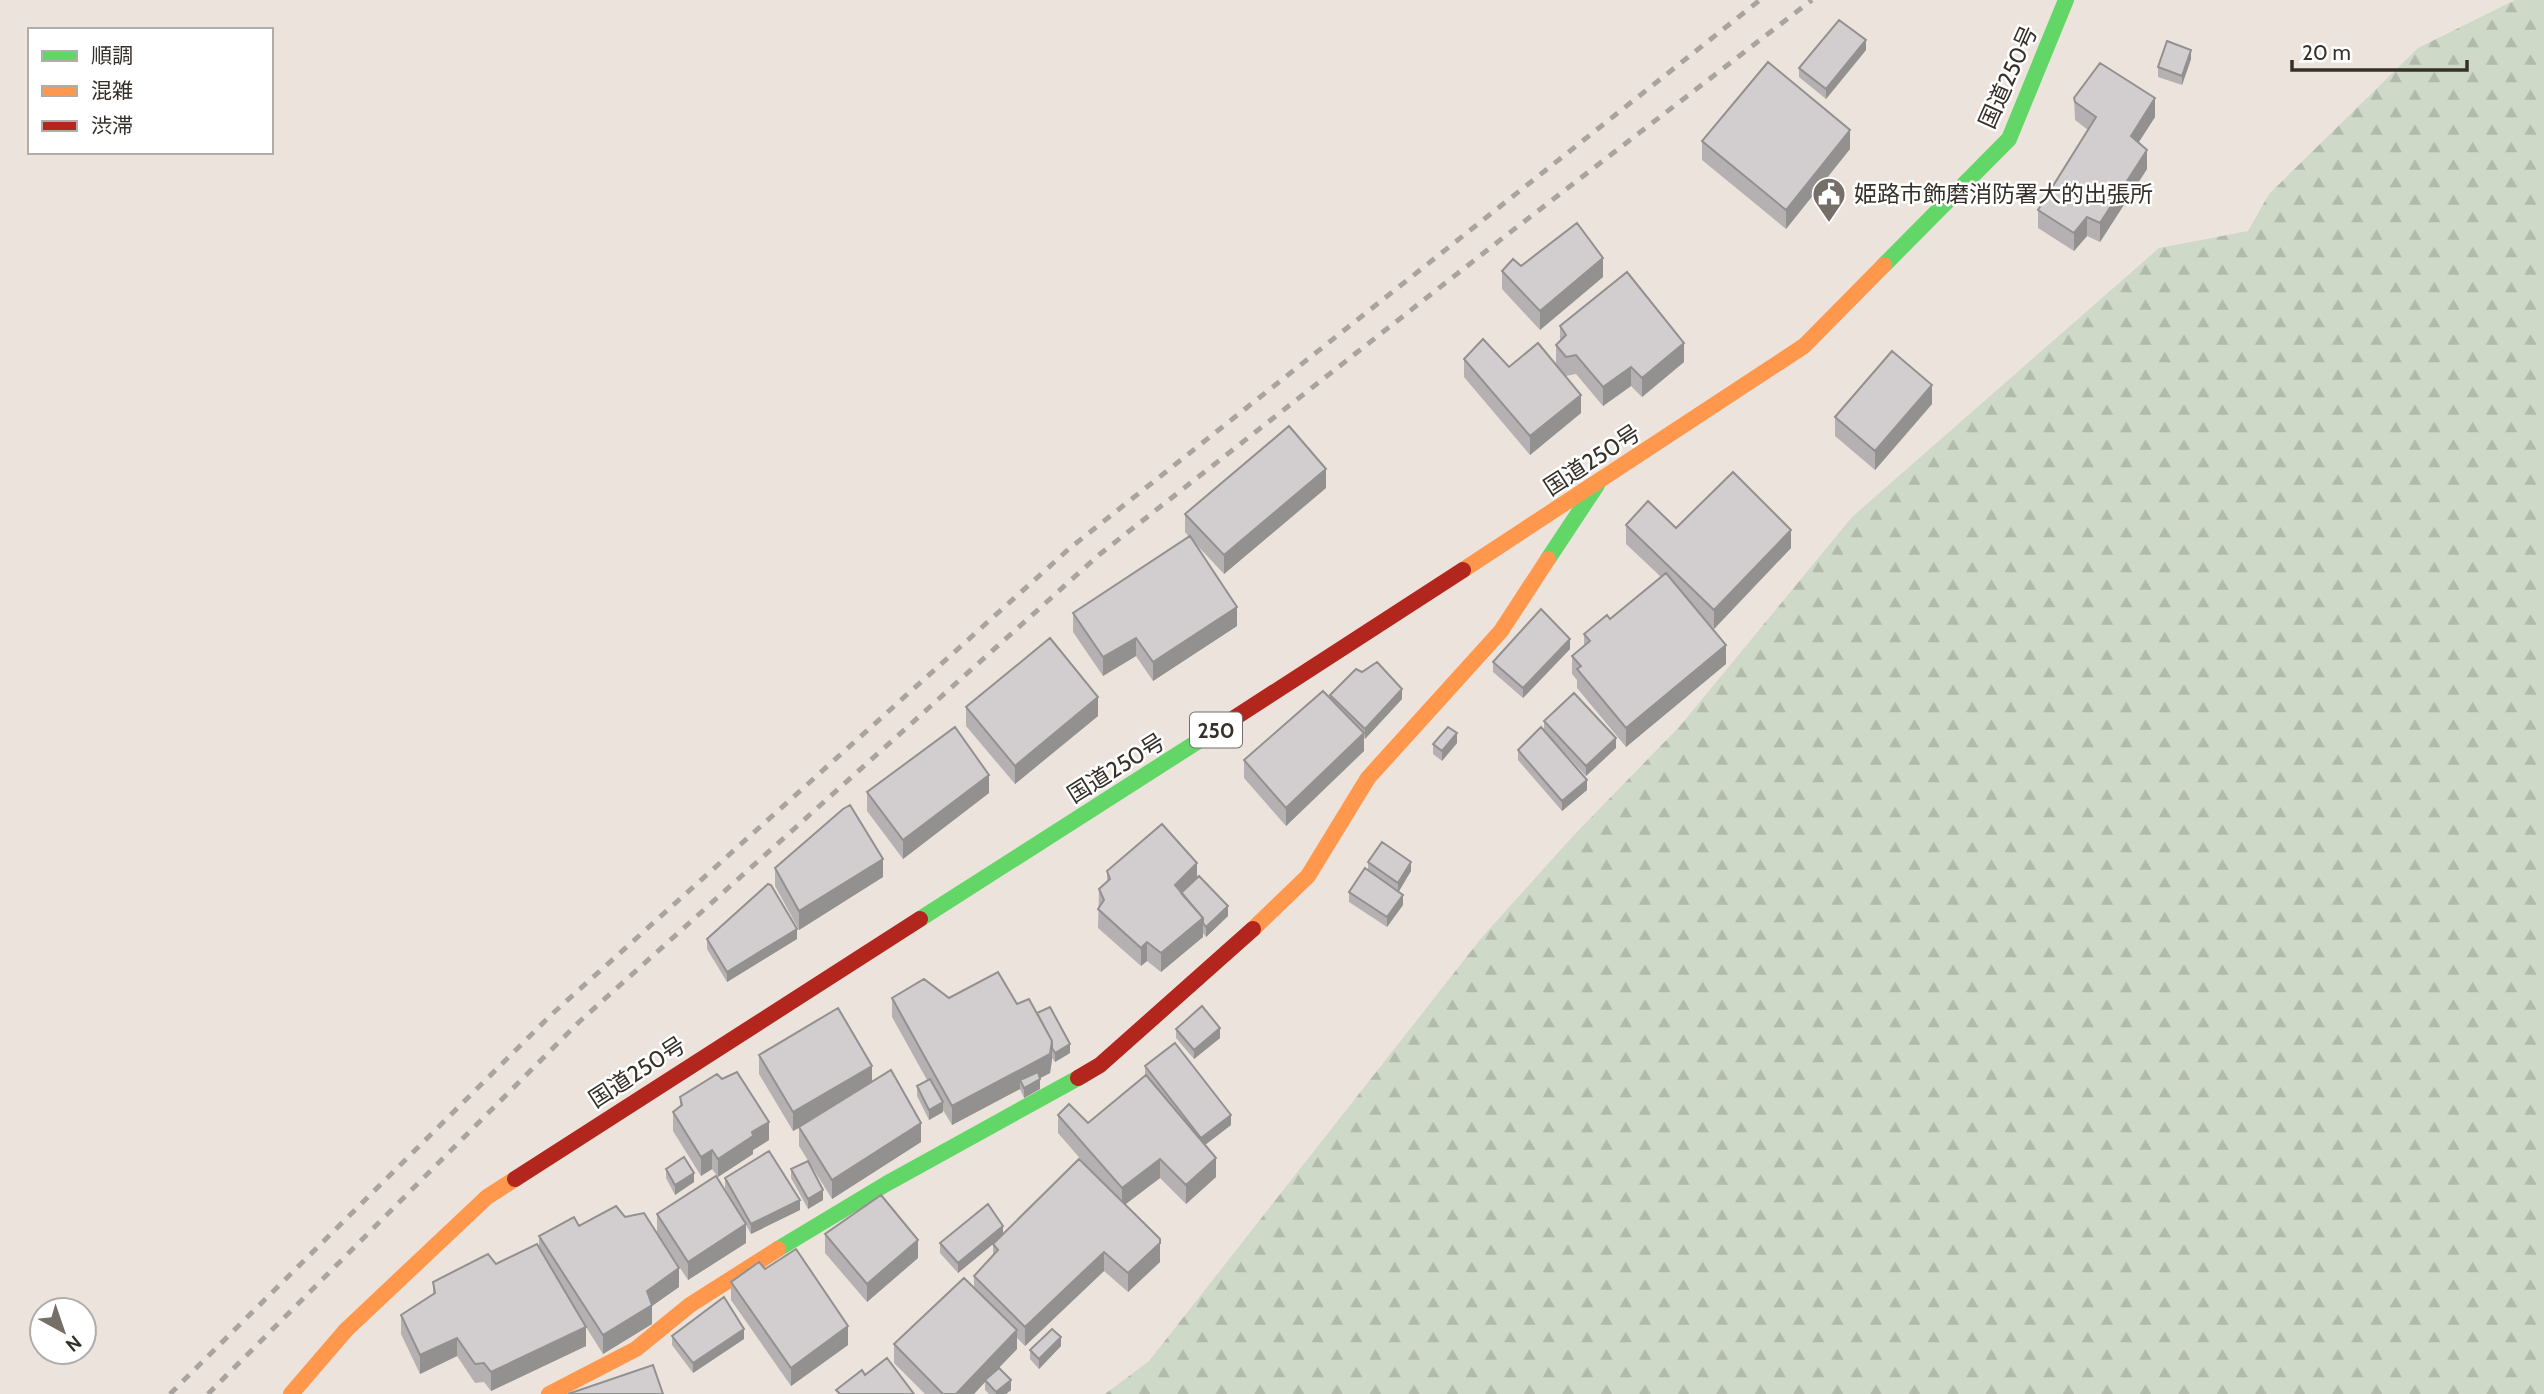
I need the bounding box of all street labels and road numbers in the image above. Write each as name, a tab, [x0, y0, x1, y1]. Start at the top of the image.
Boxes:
street label: 国道250号	[1973, 21, 2043, 133]
street label: 国道250号	[1538, 418, 1646, 502]
road number: 250	[1190, 712, 1242, 748]
street label: 国道250号	[1062, 727, 1170, 809]
street label: 国道250号	[583, 1030, 691, 1114]

